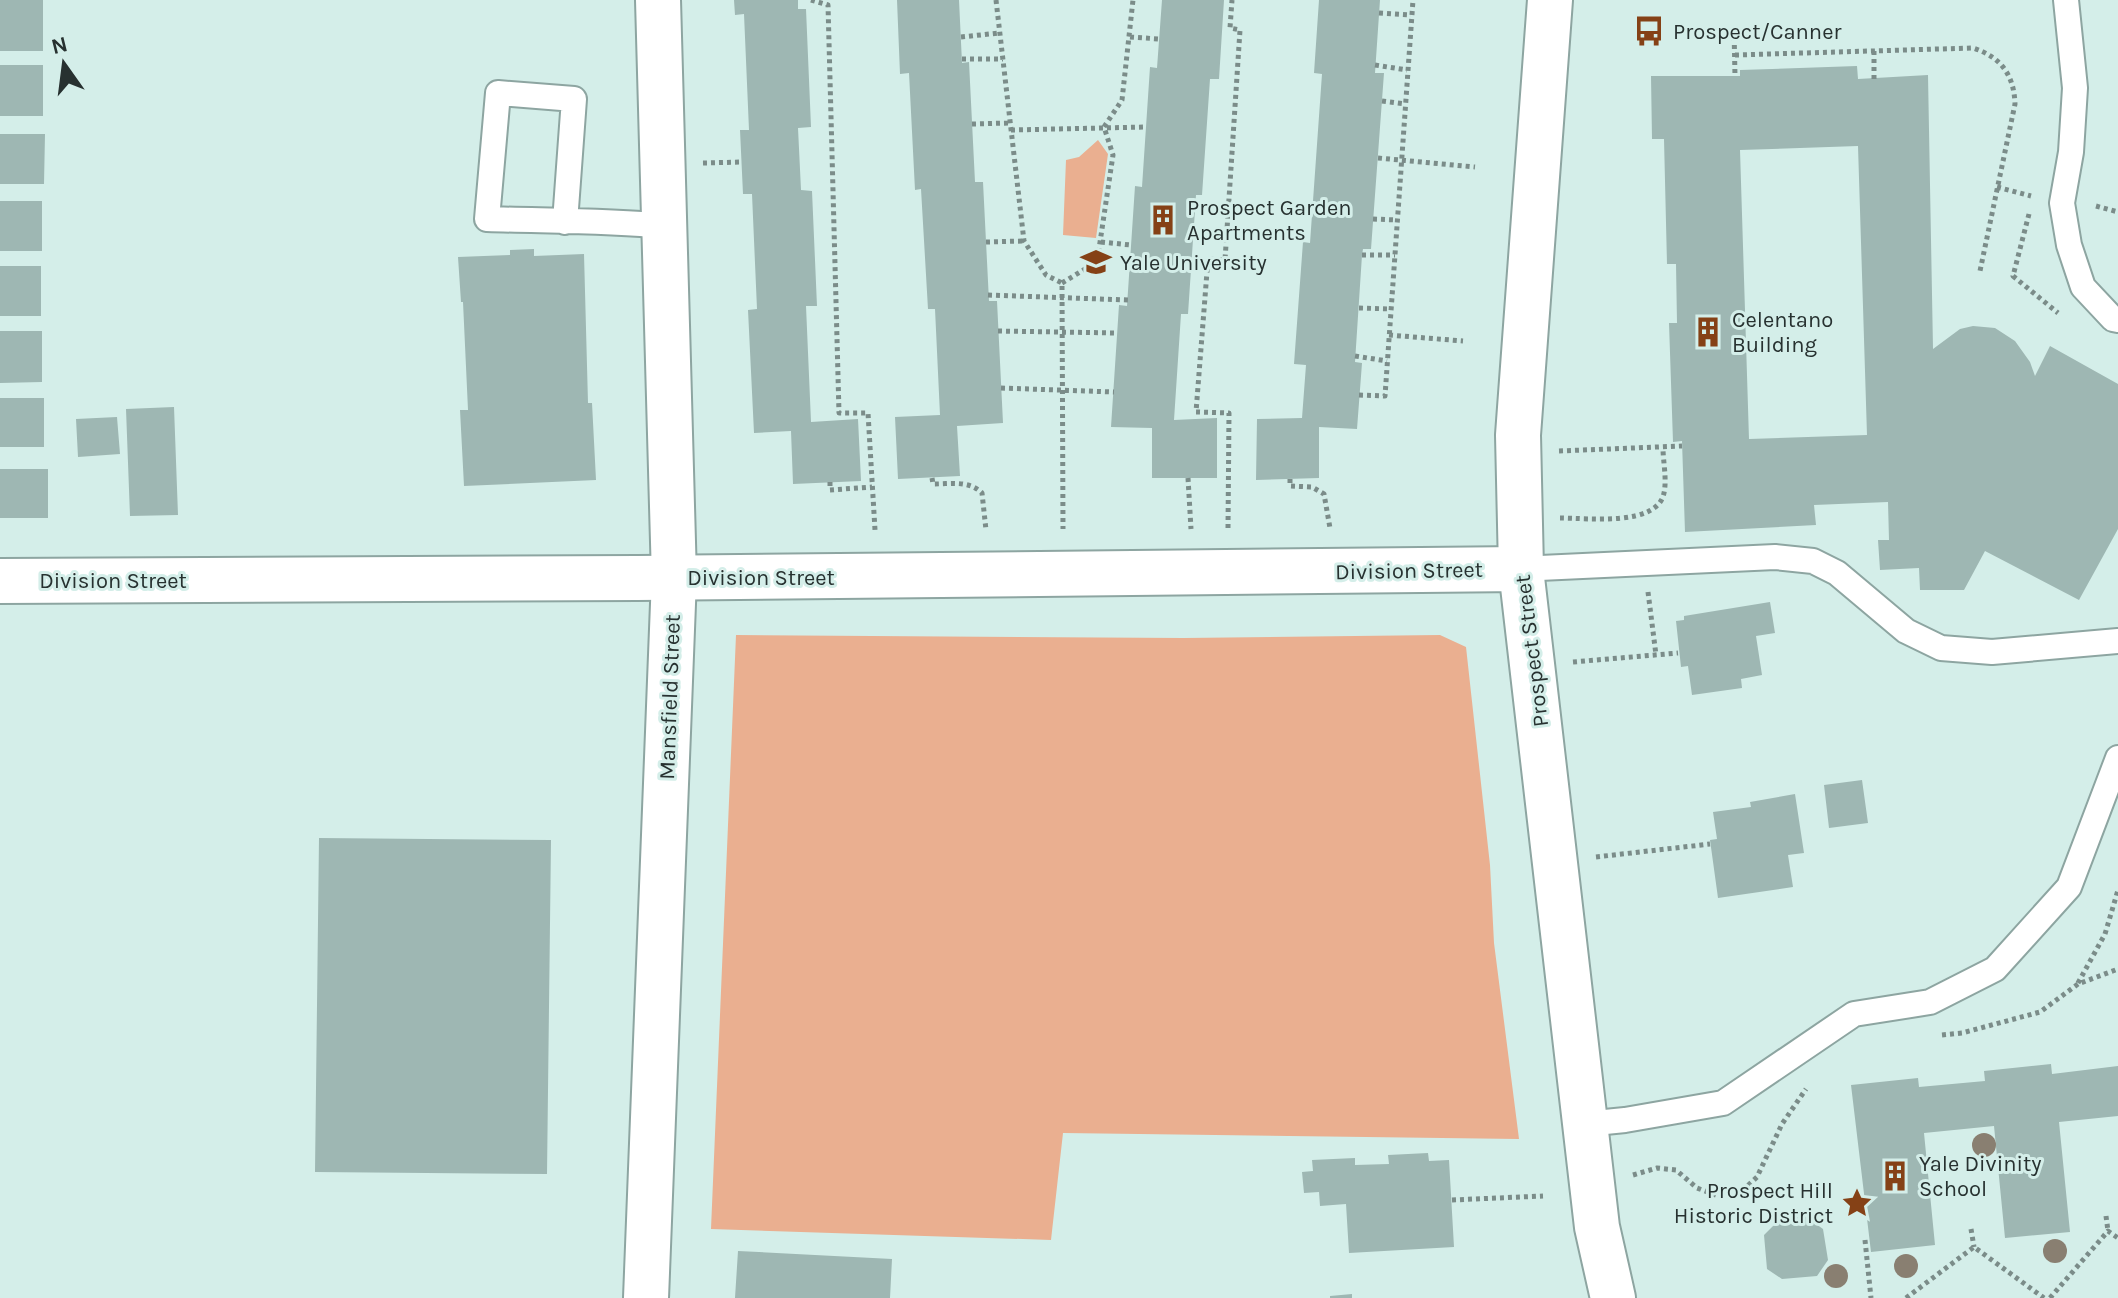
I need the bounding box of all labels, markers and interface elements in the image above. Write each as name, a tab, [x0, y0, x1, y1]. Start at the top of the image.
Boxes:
bus stop icon: Prospect/Canner	[1632, 14, 1666, 48]
place label: Prospect/Canner	[1673, 19, 1841, 45]
north arrow	[24, 24, 104, 104]
text: N	[49, 31, 70, 60]
place label: Prospect Garden Apartments	[1187, 195, 1352, 246]
building icon: Prospect Garden Apartments	[1146, 203, 1180, 237]
school or university icon: Yale University	[1079, 245, 1113, 279]
place label: Yale University	[1120, 250, 1267, 276]
place label: Celentano Building	[1732, 307, 1833, 358]
building icon: Celentano Building	[1691, 315, 1725, 349]
street label: Division Street	[1335, 557, 1483, 585]
street label: Division Street	[687, 565, 835, 591]
street label: Division Street	[39, 568, 187, 594]
street label: Prospect Street	[1510, 573, 1554, 728]
street label: Mansfield Street	[654, 614, 686, 780]
place label: Yale Divinity School	[1919, 1151, 2042, 1202]
building icon: Yale Divinity School	[1878, 1159, 1912, 1193]
place label: Prospect Hill Historic District	[1674, 1178, 1833, 1229]
place icon: Prospect Hill Historic District	[1840, 1186, 1874, 1220]

